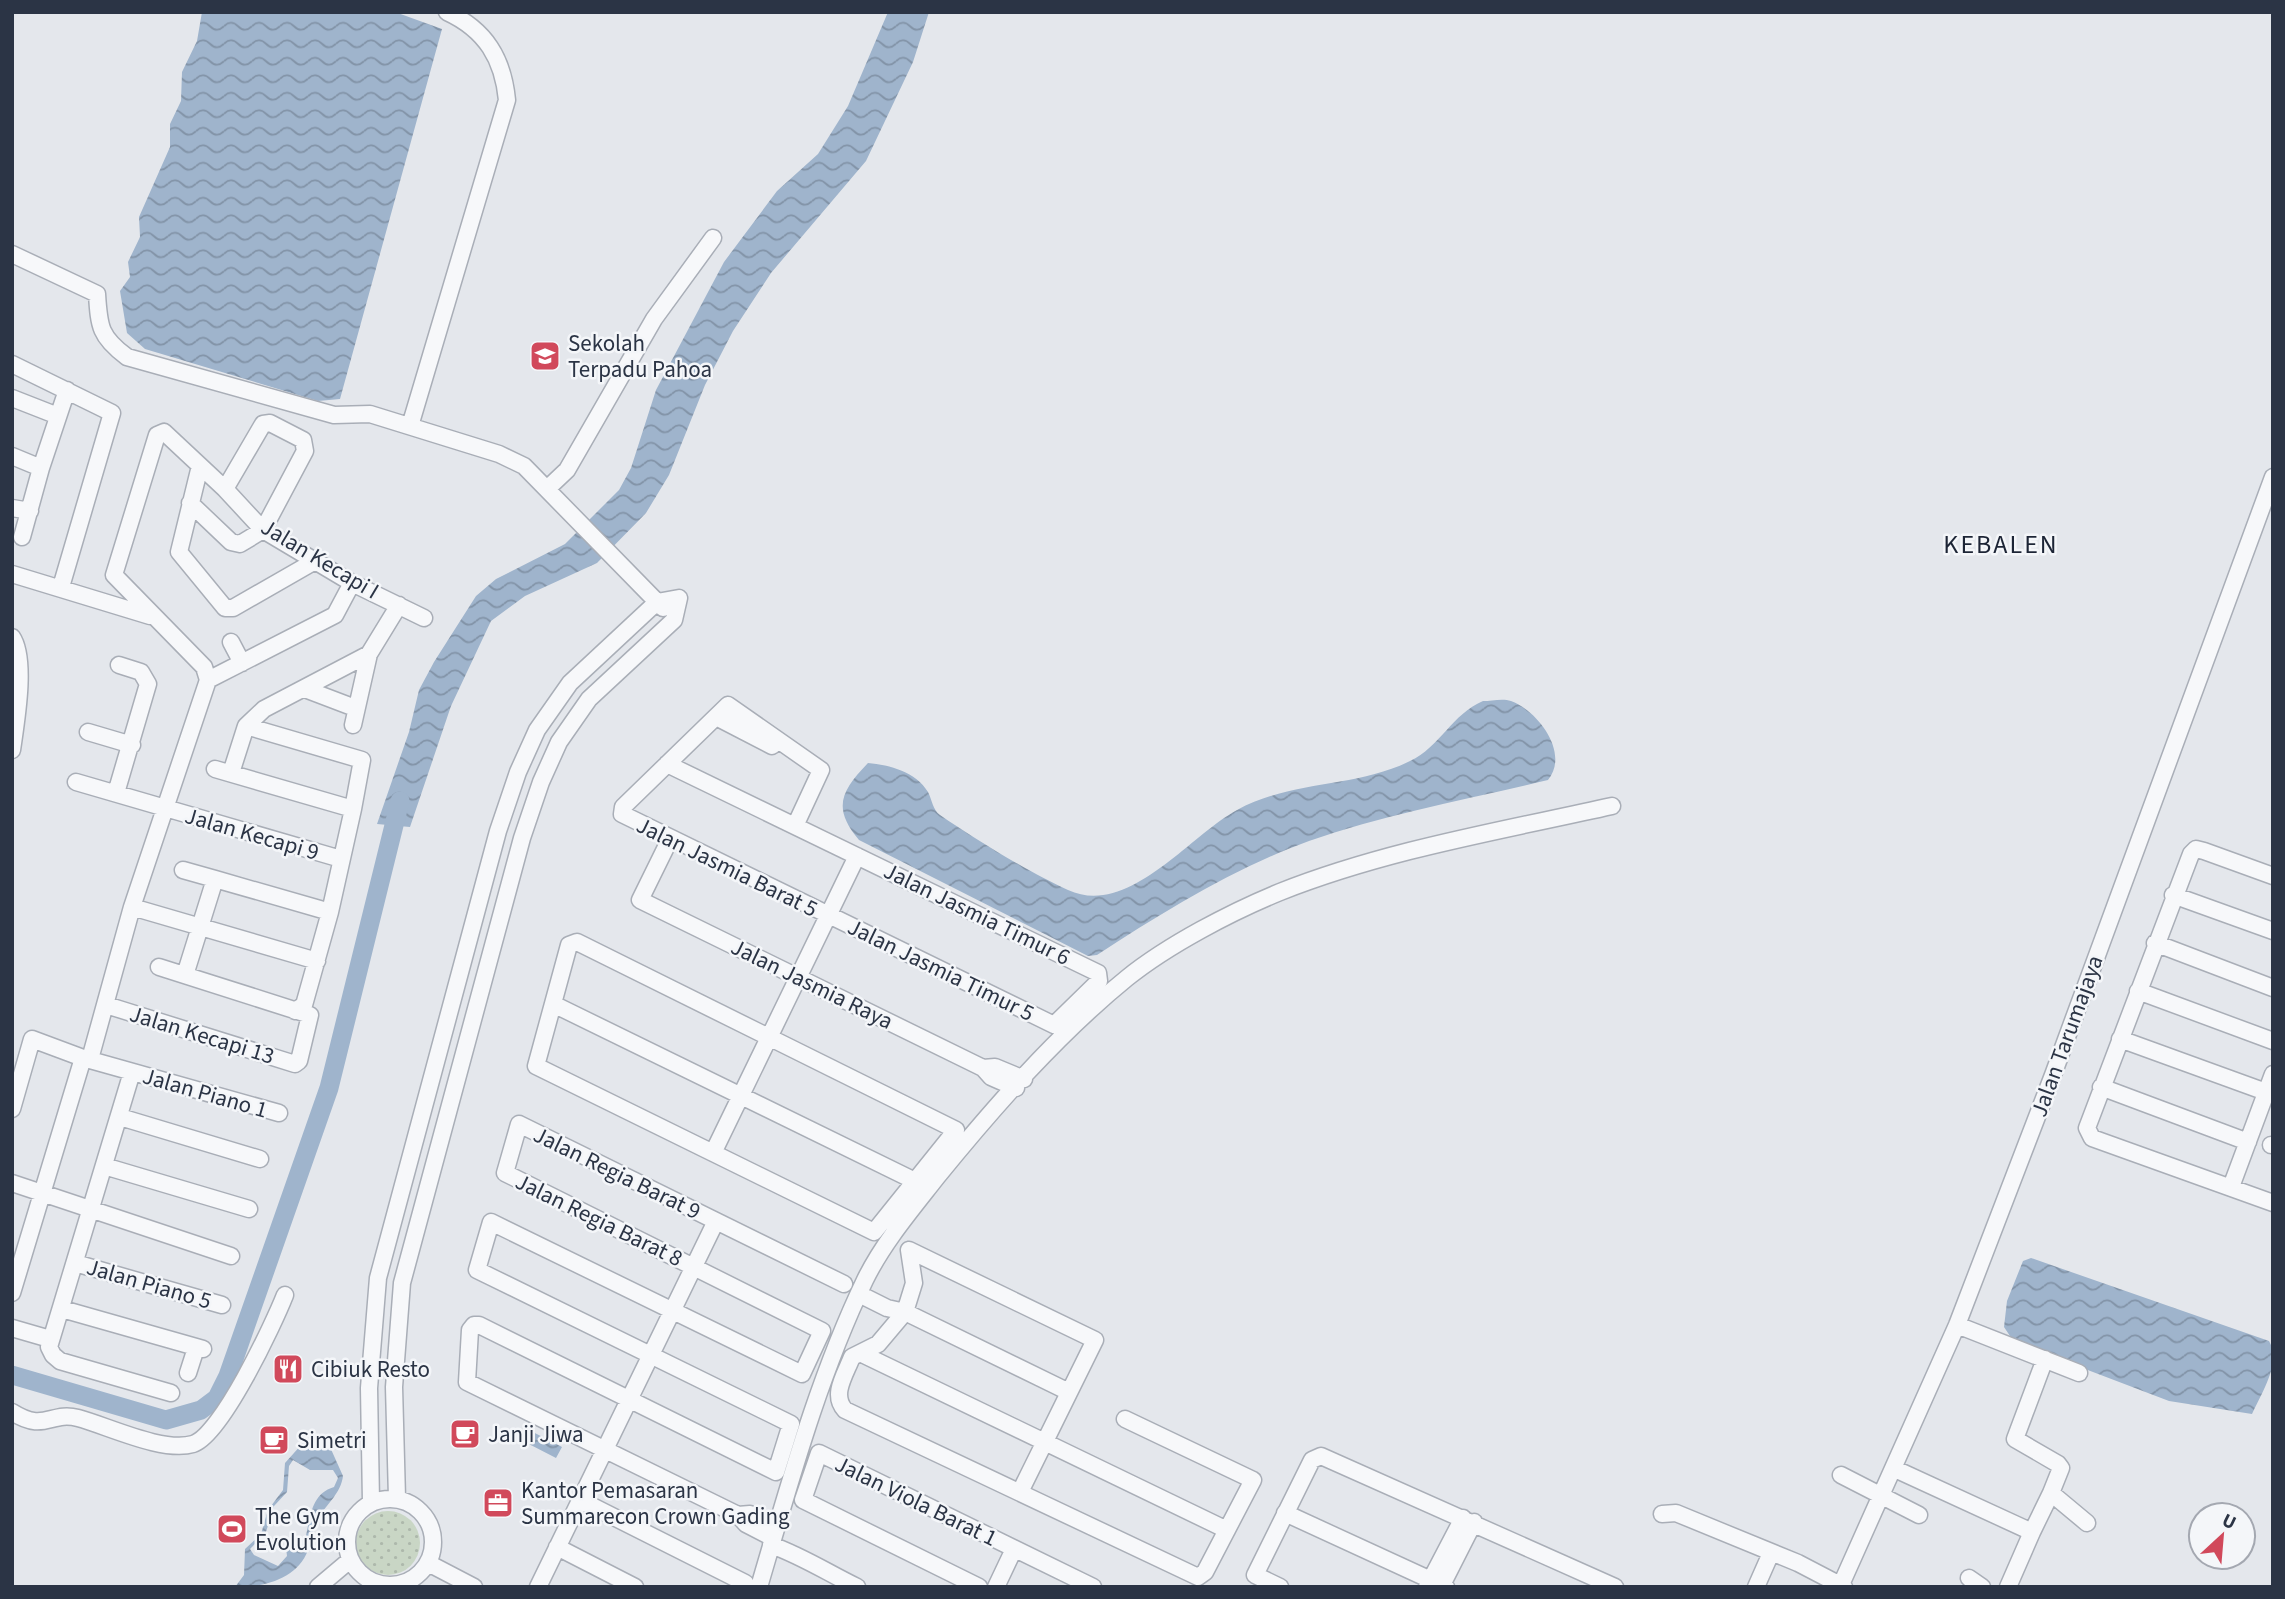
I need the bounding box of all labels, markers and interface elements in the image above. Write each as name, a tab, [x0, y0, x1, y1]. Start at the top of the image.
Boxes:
place label: Sekolah Terpadu Pahoa	[568, 327, 712, 386]
school or university icon: Sekolah Terpadu Pahoa	[528, 339, 562, 373]
street label: Jalan Kecapi I	[255, 511, 385, 607]
district label: KEBALEN	[1943, 526, 2059, 563]
street label: Jalan Kecapi 9	[181, 799, 323, 869]
street label: Jalan Jasmia Barat 5	[631, 809, 823, 925]
street label: Jalan Jasmia Timur 6	[878, 854, 1076, 974]
street label: Jalan Jasmia Timur 5	[842, 910, 1040, 1030]
street label: Jalan Jasmia Raya	[725, 930, 899, 1038]
street label: Jalan Tarumajaya	[2022, 951, 2112, 1121]
street label: Jalan Kecapi 13	[126, 997, 278, 1073]
street label: Jalan Piano 1	[139, 1059, 271, 1127]
street label: Jalan Regia Barat 9	[528, 1118, 706, 1228]
street label: Jalan Regia Barat 8	[510, 1165, 688, 1275]
street label: Jalan Piano 5	[83, 1250, 215, 1318]
restaurant icon: Cibiuk Resto	[271, 1352, 305, 1386]
place label: Cibiuk Resto	[311, 1353, 430, 1386]
cafe icon: Janji Jiwa	[448, 1417, 482, 1451]
place label: Janji Jiwa	[488, 1418, 584, 1451]
cafe icon: Simetri	[257, 1423, 291, 1457]
place label: Simetri	[297, 1424, 367, 1457]
street label: Jalan Viola Barat 1	[829, 1447, 1003, 1555]
place label: Kantor Pemasaran Summarecon Crown Gading	[521, 1474, 790, 1533]
office icon: Kantor Pemasaran Summarecon Crown Gading	[481, 1486, 515, 1520]
place label: The Gym Evolution	[255, 1500, 347, 1559]
north arrow	[2187, 1501, 2257, 1571]
text: U	[2217, 1507, 2240, 1537]
sports icon: The Gym Evolution	[215, 1512, 249, 1546]

